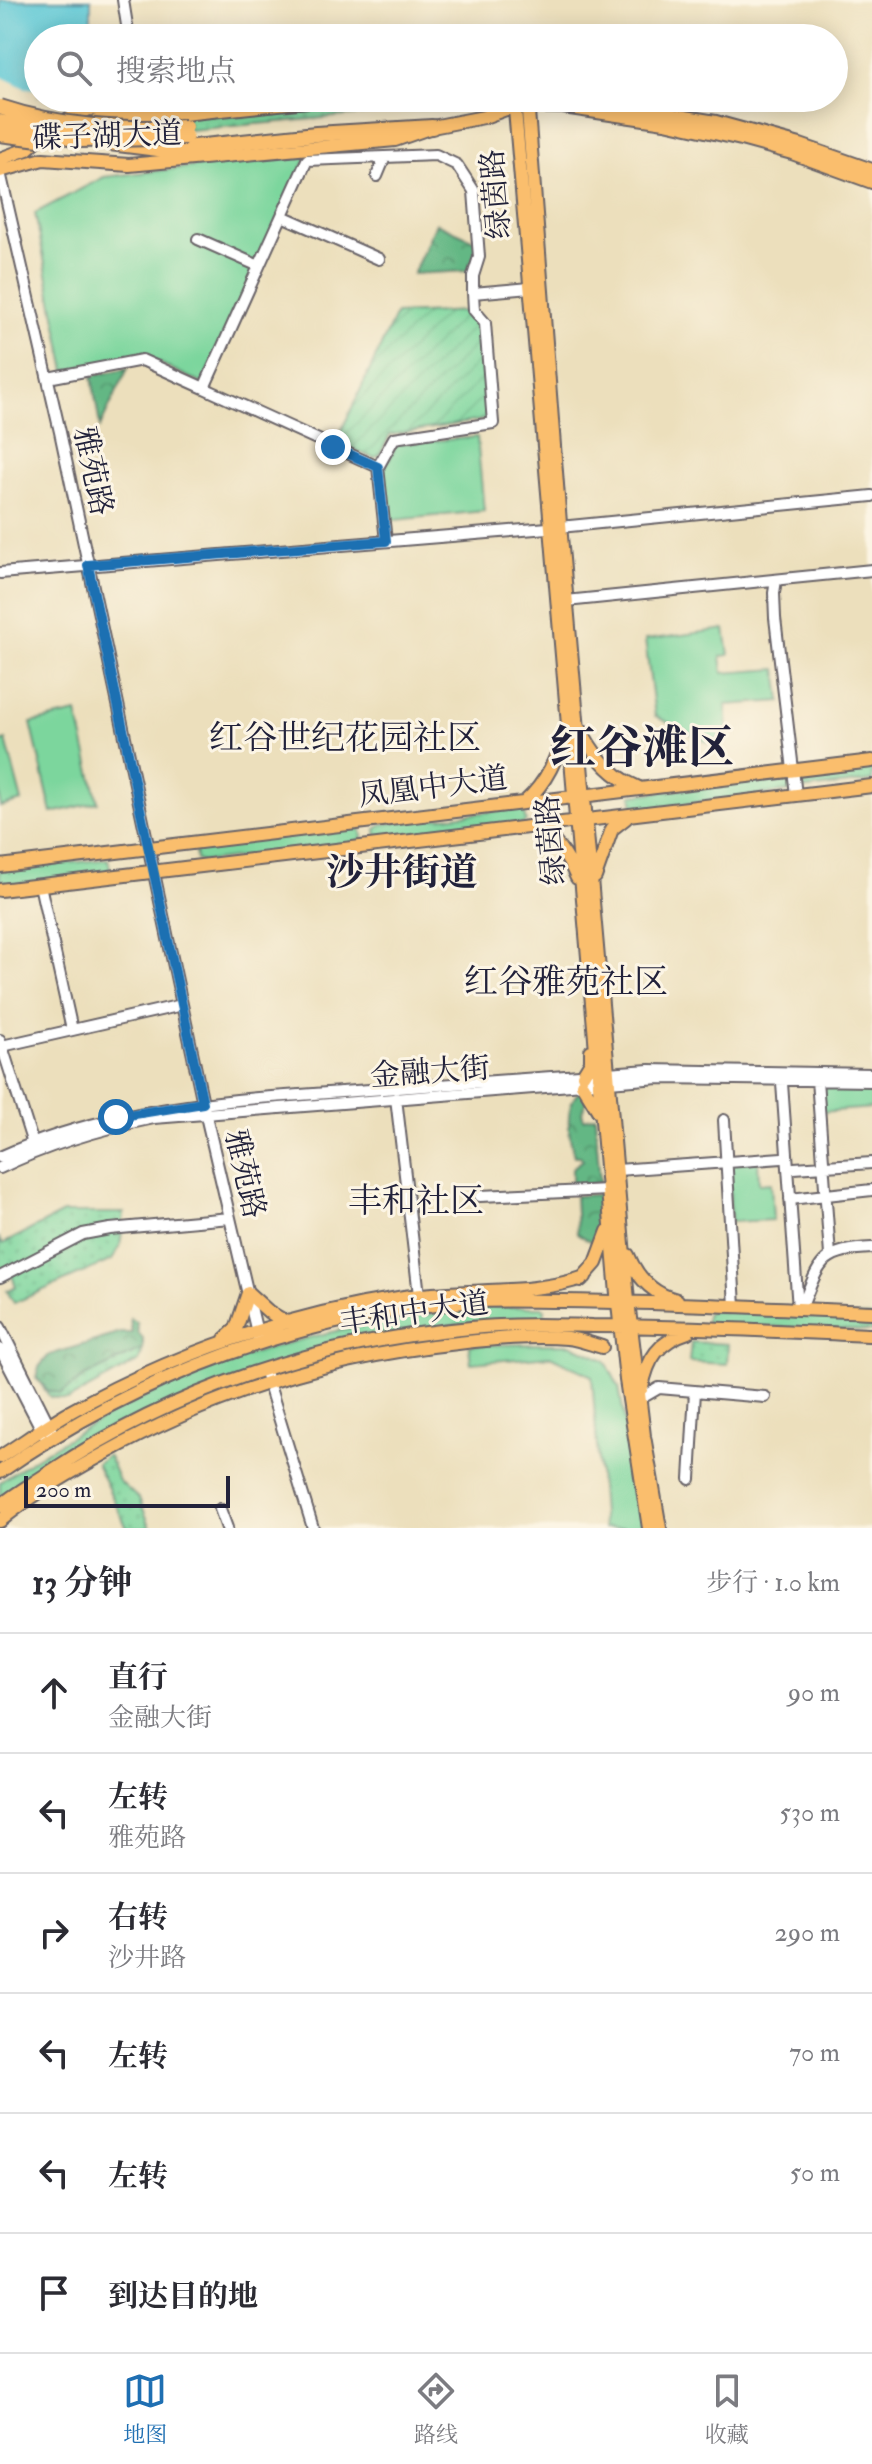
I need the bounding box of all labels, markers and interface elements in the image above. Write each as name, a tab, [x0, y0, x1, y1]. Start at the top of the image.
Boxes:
search box	[24, 24, 848, 112]
icon: search	[52, 46, 96, 90]
text: 搜索地点	[116, 53, 236, 90]
street label: 碟子湖大道	[31, 115, 183, 157]
street label: 绿茵路	[474, 148, 518, 240]
street label: 雅苑路	[66, 423, 120, 519]
route end	[315, 429, 351, 465]
district label: 红谷世纪花园社区	[209, 717, 481, 760]
district label: 红谷滩区	[550, 720, 734, 777]
street label: 凤凰中大道	[356, 759, 510, 815]
street label: 绿茵路	[529, 794, 573, 886]
district label: 沙井街道	[326, 849, 478, 897]
district label: 红谷雅苑社区	[464, 961, 668, 1004]
street label: 金融大街	[369, 1049, 491, 1095]
route start	[98, 1099, 134, 1135]
street label: 雅苑路	[217, 1126, 273, 1222]
district label: 丰和社区	[348, 1180, 484, 1223]
street label: 丰和中大道	[337, 1284, 491, 1342]
scale bar	[24, 1472, 230, 1508]
text: 200 m	[36, 1476, 91, 1504]
text: 13 分钟	[32, 1562, 132, 1605]
text: 步行 · 1.0 km	[706, 1567, 840, 1599]
text: 直行	[108, 1659, 168, 1696]
icon: ahead	[32, 1671, 76, 1715]
text: 90 m	[788, 1677, 840, 1709]
text: 金融大街	[108, 1702, 212, 1734]
text: 左转	[108, 1779, 168, 1816]
icon: left	[32, 1791, 76, 1835]
text: 530 m	[780, 1797, 840, 1829]
text: 雅苑路	[108, 1822, 186, 1854]
text: 右转	[108, 1899, 168, 1936]
icon: right	[32, 1911, 76, 1955]
text: 290 m	[775, 1917, 840, 1949]
text: 沙井路	[108, 1942, 186, 1974]
icon: left	[32, 2031, 76, 2075]
text: 70 m	[789, 2037, 840, 2069]
text: 左转	[108, 2038, 168, 2075]
icon: left	[32, 2151, 76, 2195]
text: 50 m	[790, 2157, 840, 2189]
text: 左转	[108, 2158, 168, 2195]
icon: arrive	[32, 2271, 76, 2315]
text: 到达目的地	[108, 2278, 258, 2315]
tab: 地图	[123, 2369, 167, 2449]
tab: 路线	[414, 2369, 458, 2449]
tab: 收藏	[705, 2369, 749, 2449]

